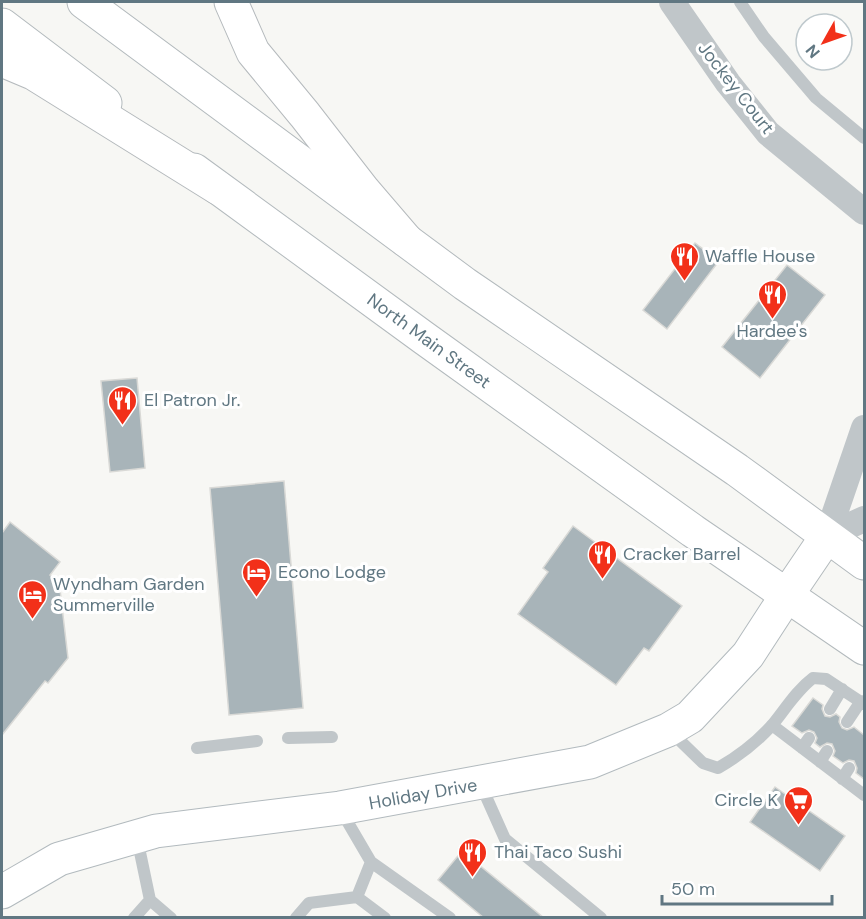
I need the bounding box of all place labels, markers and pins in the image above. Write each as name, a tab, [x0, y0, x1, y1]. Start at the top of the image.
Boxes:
restaurant icon: Waffle House	[668, 240, 700, 282]
place label: Waffle House	[705, 244, 815, 268]
restaurant icon: Hardee's	[756, 278, 788, 320]
place label: Hardee's	[736, 319, 808, 343]
restaurant icon: El Patron Jr.	[107, 384, 139, 426]
place label: El Patron Jr.	[144, 388, 240, 412]
restaurant icon: Cracker Barrel	[586, 538, 618, 580]
place label: Cracker Barrel	[623, 542, 741, 566]
hotel icon: Econo Lodge	[241, 556, 273, 598]
place label: Econo Lodge	[278, 560, 386, 584]
place label: Wyndham Garden Summerville	[53, 572, 205, 617]
hotel icon: Wyndham Garden Summerville	[16, 578, 48, 620]
supermarket icon: Circle K	[783, 784, 815, 826]
place label: Circle K	[715, 788, 778, 812]
restaurant icon: Thai Taco Sushi	[457, 836, 489, 878]
place label: Thai Taco Sushi	[494, 840, 622, 864]

